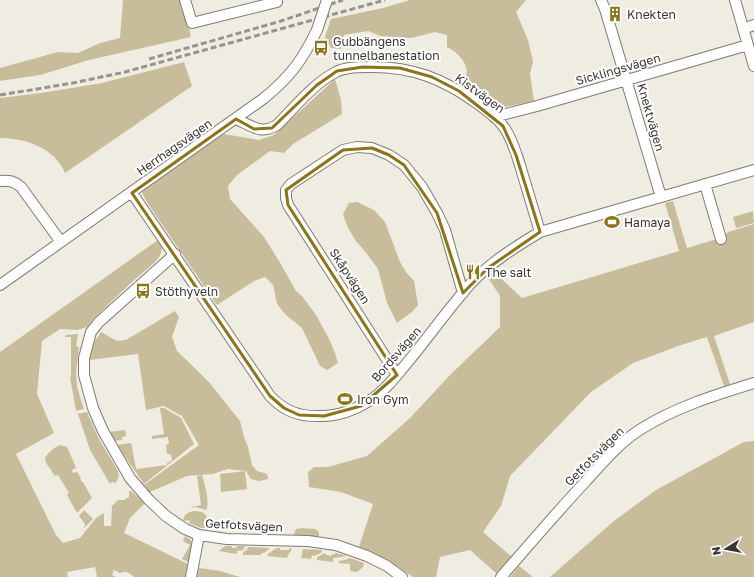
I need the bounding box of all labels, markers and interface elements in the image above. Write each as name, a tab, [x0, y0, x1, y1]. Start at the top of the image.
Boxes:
building icon: Knekten	[606, 5, 624, 23]
place label: Knekten	[627, 7, 676, 22]
place label: Gubbängens tunnelbanestation	[333, 34, 440, 63]
bus stop icon: Gubbängens tunnelbanestation	[312, 39, 330, 57]
street label: Sicklingsvägen	[574, 50, 662, 88]
street label: Kistvägen	[452, 70, 508, 116]
street label: Knektvägen	[634, 81, 668, 153]
street label: Herrhagsvägen	[134, 116, 214, 178]
sports icon: Hamaya	[603, 213, 621, 231]
place label: Hamaya	[624, 215, 670, 230]
street label: Skåpvägen	[326, 245, 374, 307]
restaurant icon: The salt	[464, 263, 482, 281]
place label: The salt	[485, 265, 532, 280]
bus stop icon: Stöthyveln	[134, 282, 152, 300]
place label: Stöthyveln	[155, 284, 218, 299]
street label: Bordsvägen	[368, 323, 424, 385]
sports icon: Iron Gym	[336, 390, 354, 408]
place label: Iron Gym	[357, 392, 409, 407]
street label: Getfotsvägen	[561, 423, 627, 489]
street label: Getfotsvägen	[205, 515, 283, 535]
north arrow	[706, 529, 746, 569]
text: N	[709, 546, 723, 556]

